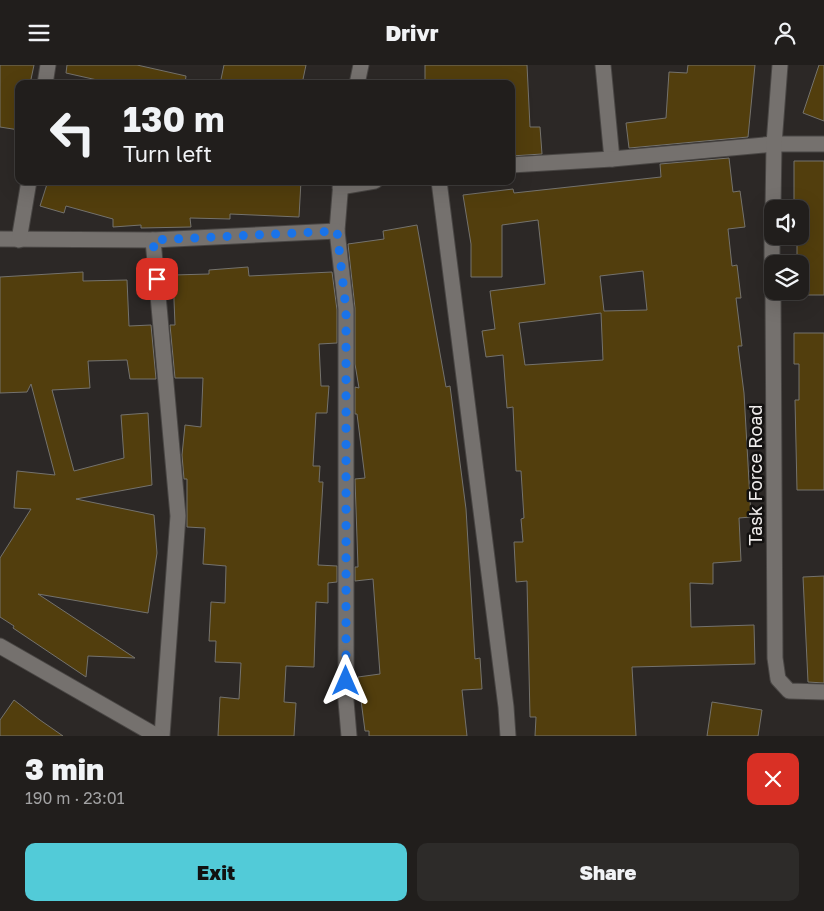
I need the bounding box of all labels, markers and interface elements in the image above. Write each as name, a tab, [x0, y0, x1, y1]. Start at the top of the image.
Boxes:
icon: menu	[25, 19, 53, 47]
text: Drivr	[385, 19, 439, 46]
icon: person	[771, 19, 799, 47]
text: 130 m	[123, 98, 225, 140]
icon: left	[40, 100, 105, 165]
text: Turn left	[123, 140, 212, 167]
map controls	[764, 200, 809, 300]
button: sound	[764, 200, 809, 245]
button: layers	[764, 255, 809, 300]
pin	[136, 258, 178, 300]
icon: arrive	[143, 265, 171, 293]
street label: Task Force Road	[744, 405, 766, 545]
position arrow	[319, 654, 371, 706]
text: 3 min	[25, 751, 104, 787]
button: close	[747, 753, 799, 805]
text: 190 m · 23:01	[25, 788, 124, 808]
button: Exit	[25, 843, 407, 901]
button: Share	[417, 843, 799, 901]

